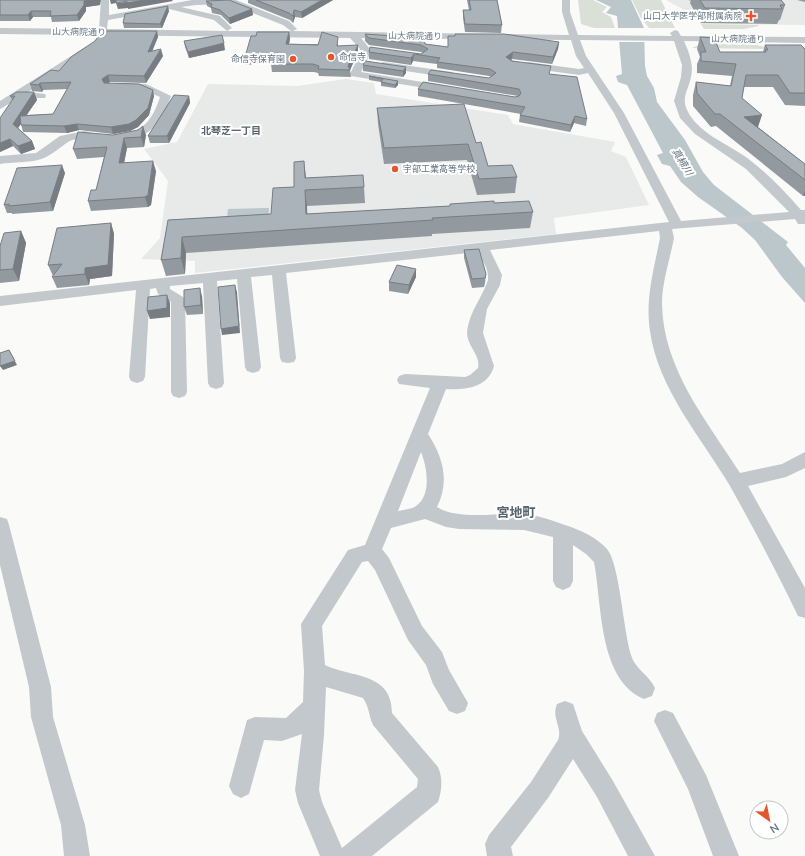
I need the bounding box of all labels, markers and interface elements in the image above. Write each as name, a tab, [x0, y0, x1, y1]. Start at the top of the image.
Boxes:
place label: 山口大学医学部附属病院	[643, 10, 742, 22]
marker: 山口大学医学部附属病院	[745, 10, 757, 22]
street label: 山大病院通り	[52, 26, 106, 38]
street label: 山大病院通り	[388, 30, 442, 42]
street label: 山大病院通り	[711, 33, 765, 45]
place label: 命信寺	[339, 51, 366, 63]
marker: 命信寺	[326, 52, 336, 62]
place label: 命信寺保育園	[231, 53, 285, 65]
marker: 命信寺保育園	[288, 54, 298, 64]
district label: 北琴芝一丁目	[201, 124, 261, 138]
water label: 真締川	[668, 146, 696, 179]
place label: 宇部工業高等学校	[403, 163, 475, 175]
marker: 宇部工業高等学校	[390, 164, 400, 174]
district label: 宮地町	[496, 504, 536, 522]
north arrow	[749, 800, 789, 840]
text: N	[767, 819, 782, 836]

